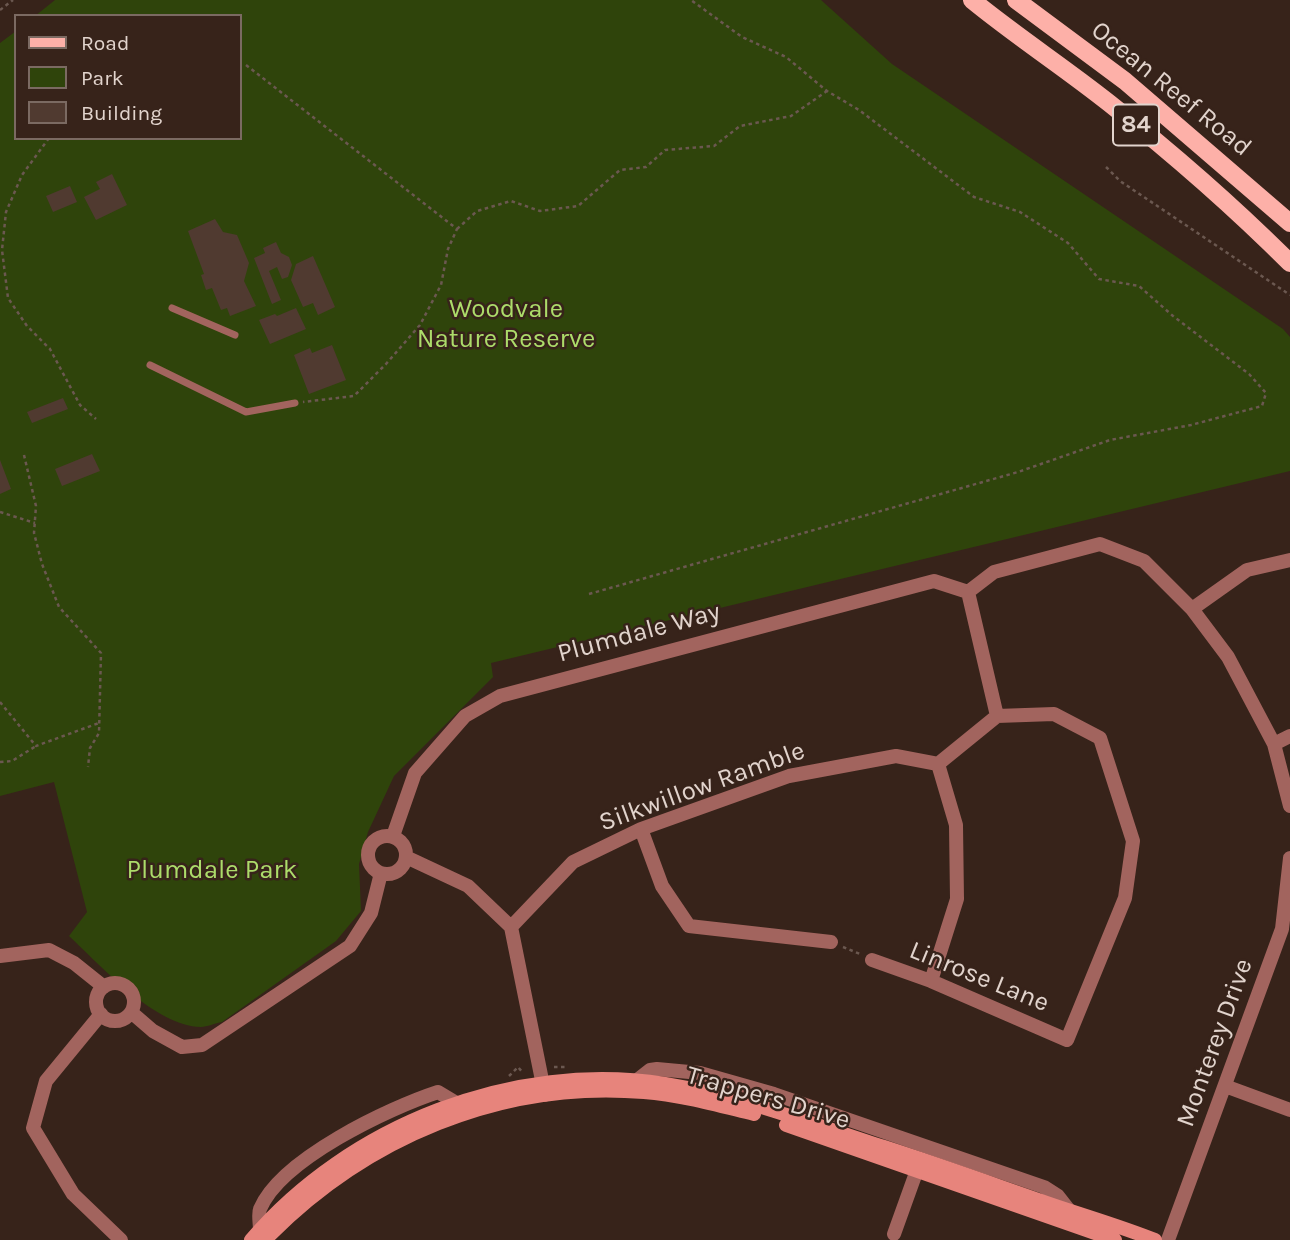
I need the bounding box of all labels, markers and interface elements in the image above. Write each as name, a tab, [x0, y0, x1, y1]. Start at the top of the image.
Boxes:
legend	[14, 14, 242, 140]
street label: Ocean Reef Road	[1085, 15, 1257, 163]
text: Road	[81, 31, 129, 55]
text: Park	[81, 66, 124, 90]
text: Building	[81, 101, 162, 125]
road number: 84	[1113, 104, 1159, 146]
park label: Woodvale Nature Reserve	[417, 294, 595, 356]
street label: Plumdale Way	[554, 596, 724, 670]
street label: Silkwillow Ramble	[595, 735, 809, 839]
park label: Plumdale Park	[126, 855, 298, 887]
street label: Linrose Lane	[905, 935, 1053, 1019]
street label: Monterey Drive	[1170, 955, 1260, 1131]
street label: Trappers Drive	[683, 1060, 853, 1136]

